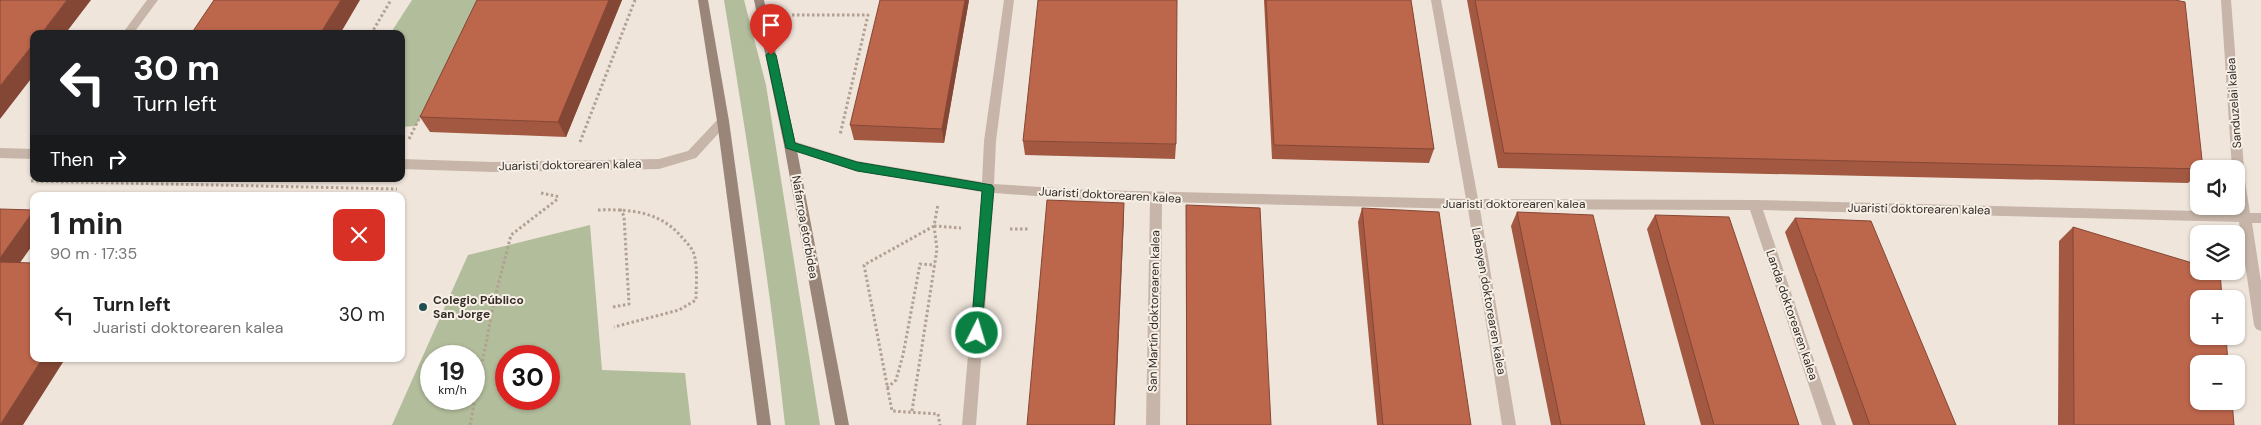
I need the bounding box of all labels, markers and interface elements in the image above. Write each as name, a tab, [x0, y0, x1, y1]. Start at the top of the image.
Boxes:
pin	[750, 4, 792, 55]
icon: arrive	[757, 11, 785, 39]
text: 30 m	[133, 45, 220, 91]
icon: left	[50, 50, 115, 115]
street label: Sanduzelai kalea	[2223, 57, 2245, 149]
text: Turn left	[133, 89, 217, 118]
icon: right	[103, 145, 131, 173]
text: Then	[50, 147, 93, 172]
street label: Juaristi doktorearen kalea	[498, 156, 642, 174]
map controls	[2190, 160, 2245, 410]
button: sound	[2190, 160, 2245, 215]
street label: Nafarroa etorbidea	[788, 174, 822, 280]
street label: Juaristi doktorearen kalea	[1038, 183, 1182, 207]
street label: Juaristi doktorearen kalea	[1443, 196, 1585, 212]
street label: Juaristi doktorearen kalea	[1847, 200, 1991, 218]
text: 1 min	[50, 204, 123, 243]
button: close	[333, 209, 385, 261]
button: layers	[2190, 225, 2245, 280]
street label: Labayen doktorearen kalea	[1468, 226, 1510, 376]
street label: San Martín doktorearen kalea	[1145, 230, 1163, 392]
text: 90 m · 17:35	[50, 243, 137, 264]
street label: Landa doktorearen kalea	[1762, 248, 1822, 382]
button: +	[2190, 290, 2245, 345]
text: Turn left	[93, 292, 171, 317]
place label: Colegio Público San Jorge	[433, 292, 524, 322]
icon: left	[50, 301, 78, 329]
marker: Colegio Público San Jorge	[417, 301, 429, 313]
text: 30 m	[339, 302, 385, 327]
position arrow	[950, 306, 1002, 358]
text: Juaristi doktorearen kalea	[93, 317, 283, 338]
speed limit sign: 30	[495, 345, 560, 410]
text: 19	[440, 355, 465, 388]
button: −	[2190, 355, 2245, 410]
text: km/h	[438, 382, 467, 398]

